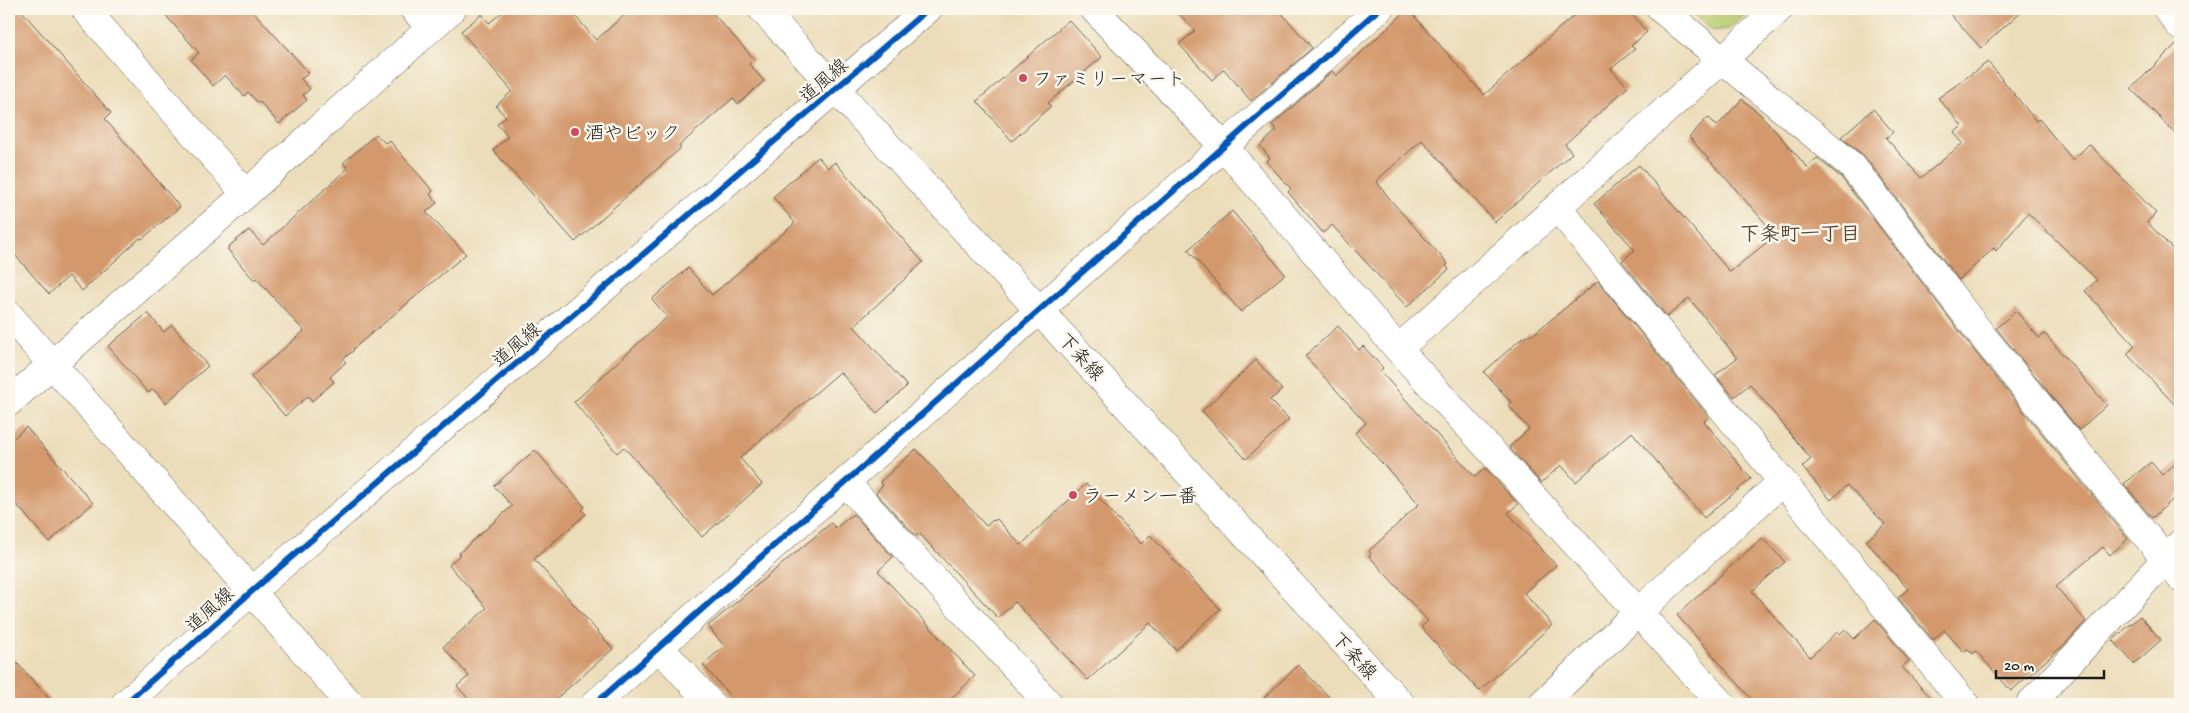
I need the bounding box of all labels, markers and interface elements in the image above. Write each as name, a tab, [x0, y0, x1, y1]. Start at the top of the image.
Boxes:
street label: 道風線	[796, 55, 854, 110]
place label: ファミリーマート	[1033, 70, 1185, 93]
marker: ファミリーマート	[1017, 72, 1029, 84]
place label: 酒やビック	[585, 124, 680, 147]
marker: 酒やビック	[569, 126, 581, 138]
district label: 下条町一丁目	[1740, 223, 1860, 248]
street label: 道風線	[489, 319, 547, 374]
street label: 下条線	[1052, 329, 1108, 387]
place label: ラーメン一番	[1083, 486, 1197, 510]
marker: ラーメン一番	[1067, 489, 1079, 501]
street label: 道風線	[182, 583, 240, 639]
street label: 下条線	[1325, 628, 1381, 686]
scale bar	[1996, 648, 2104, 680]
text: 20 m	[2004, 658, 2034, 676]

